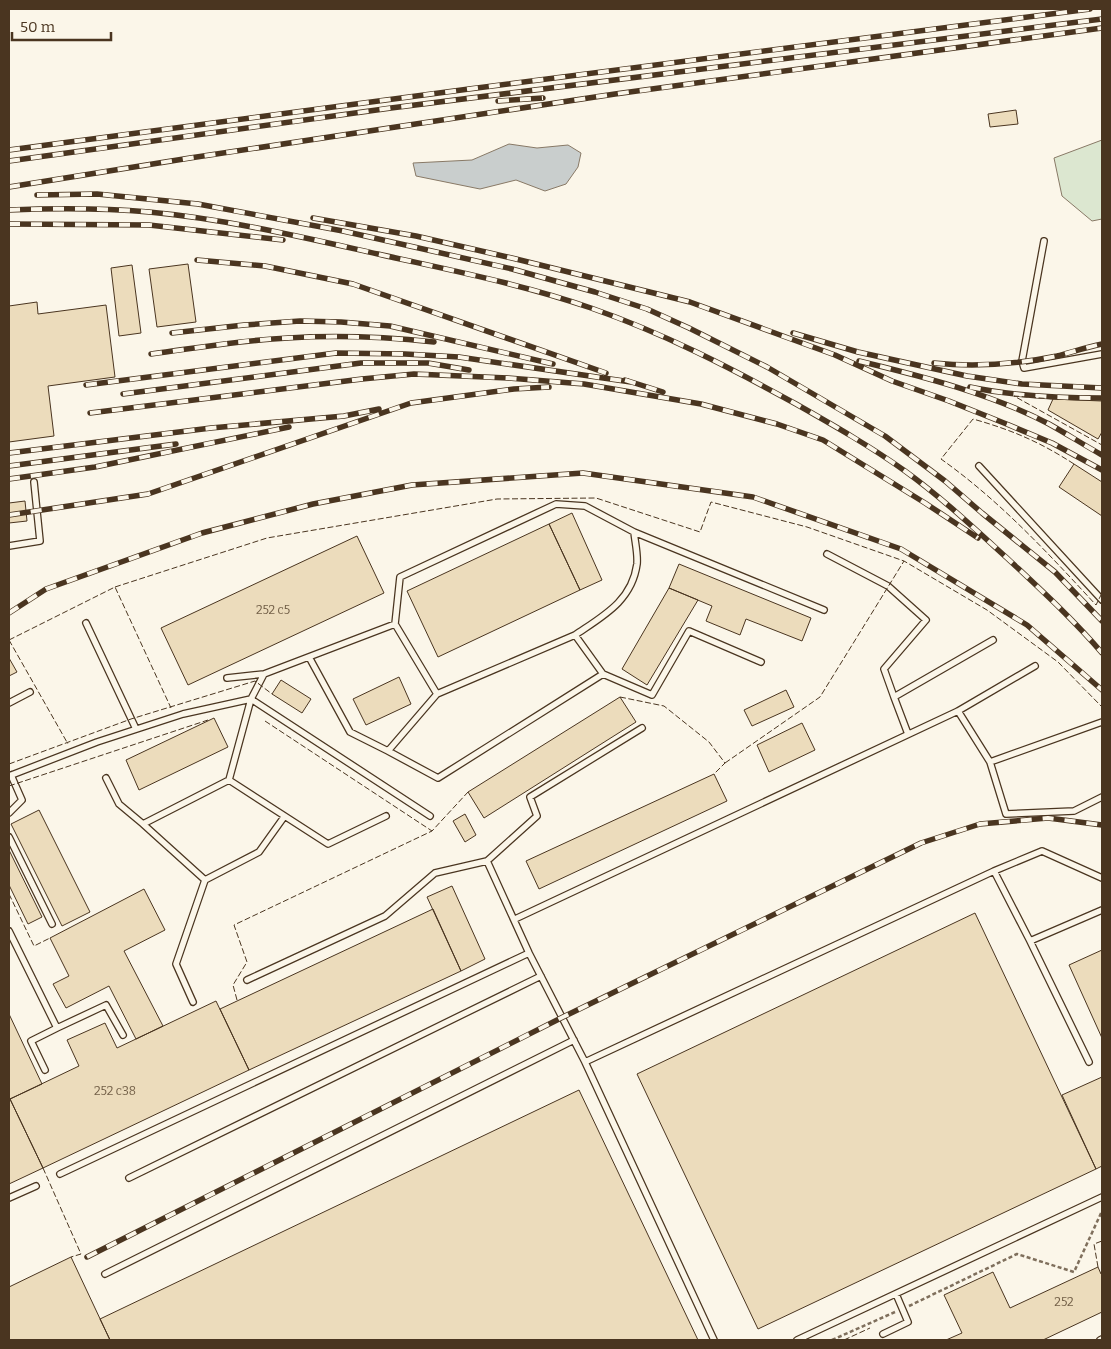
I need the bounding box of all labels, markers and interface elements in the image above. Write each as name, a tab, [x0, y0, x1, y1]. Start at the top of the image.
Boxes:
scale bar	[12, 10, 111, 42]
text: 50 m	[20, 18, 56, 36]
house number: 252 с5	[256, 603, 290, 617]
house number: 252 с38	[94, 1084, 136, 1098]
house number: 252	[1054, 1295, 1074, 1309]

